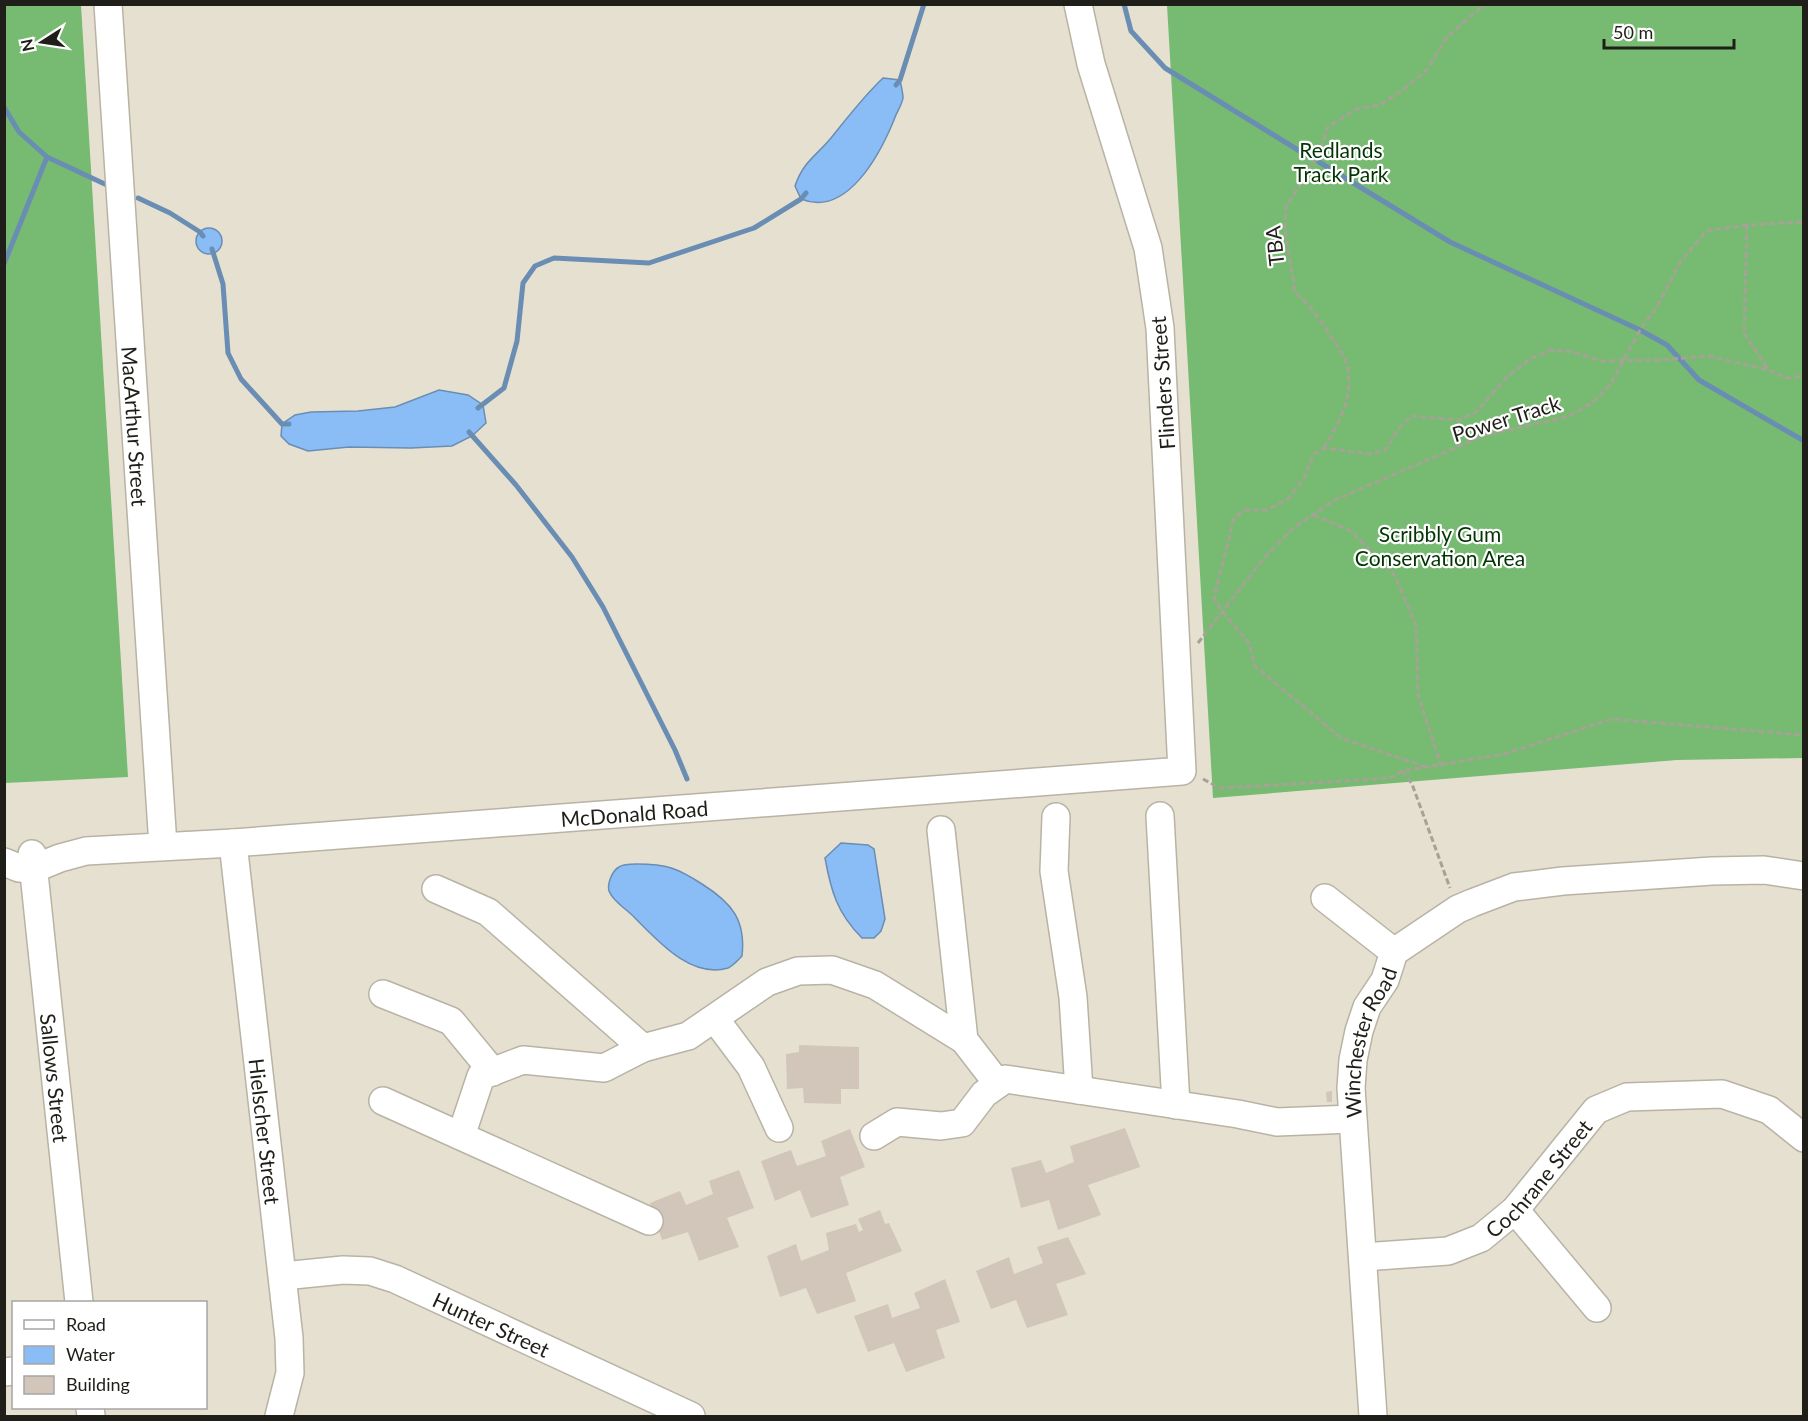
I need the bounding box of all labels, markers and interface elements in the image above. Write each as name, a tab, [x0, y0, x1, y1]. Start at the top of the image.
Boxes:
north arrow	[12, 12, 72, 72]
scale bar	[1604, 12, 1734, 50]
text: 50 m	[1613, 21, 1653, 43]
text: N	[16, 37, 37, 53]
park label: Redlands Track Park	[1293, 137, 1389, 186]
street label: TBA	[1259, 224, 1289, 267]
street label: Flinders Street	[1145, 315, 1179, 451]
street label: MacArthur Street	[118, 345, 153, 507]
street label: Power Track	[1449, 390, 1563, 446]
park label: Scribbly Gum Conservation Area	[1355, 521, 1525, 570]
street label: McDonald Road	[560, 794, 709, 831]
street label: Winchester Road	[1338, 964, 1401, 1119]
street label: Sallows Street	[36, 1012, 75, 1144]
street label: Hielscher Street	[245, 1057, 286, 1206]
street label: Cochrane Street	[1480, 1113, 1597, 1242]
street label: Hunter Street	[429, 1286, 554, 1362]
legend	[12, 1301, 207, 1409]
text: Road	[66, 1313, 106, 1335]
text: Water	[66, 1343, 115, 1365]
text: Building	[66, 1373, 130, 1395]

